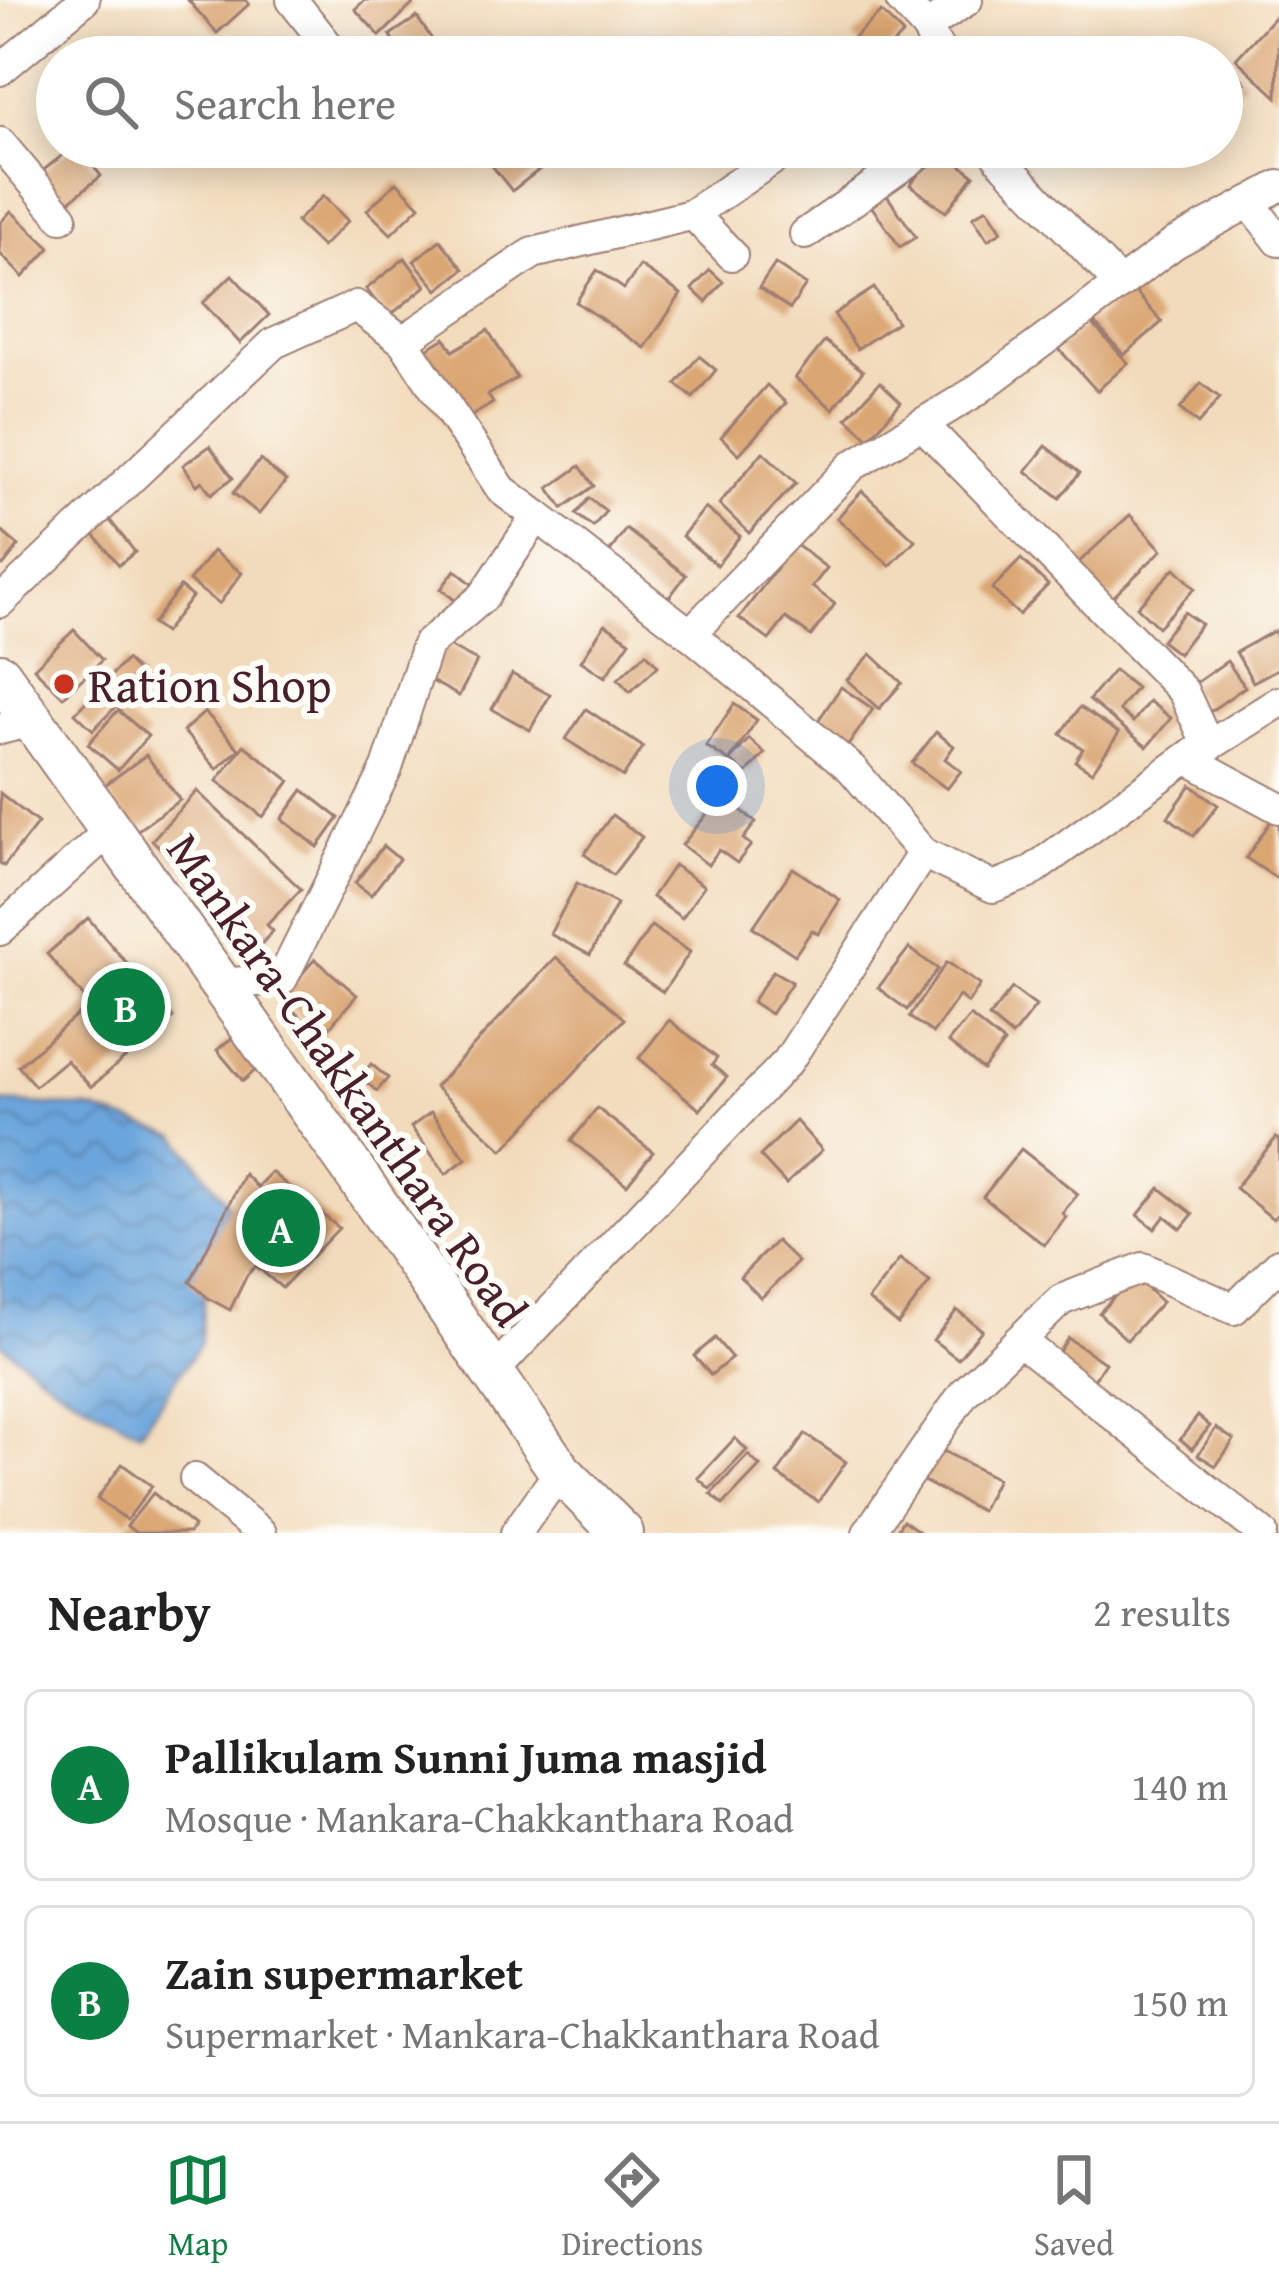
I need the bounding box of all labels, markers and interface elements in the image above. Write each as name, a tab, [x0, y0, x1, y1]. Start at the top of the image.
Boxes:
search box	[36, 36, 1243, 168]
icon: search	[78, 69, 144, 135]
text: Search here	[174, 70, 396, 135]
place label: Ration Shop	[88, 649, 332, 720]
marker: Ration Shop	[51, 671, 77, 697]
your location	[687, 756, 747, 816]
street label: Mankara-Chakkanthara Road	[150, 818, 546, 1341]
pin: B	[87, 962, 165, 1052]
pin: A	[242, 1183, 320, 1273]
text: Nearby	[48, 1574, 211, 1649]
text: 2 results	[1093, 1583, 1231, 1640]
text: Pallikulam Sunni Juma masjid	[165, 1724, 766, 1789]
text: A	[78, 1757, 102, 1814]
text: 140 m	[1131, 1757, 1228, 1814]
text: Mosque · Mankara-Chakkanthara Road	[165, 1789, 794, 1846]
text: Zain supermarket	[165, 1940, 523, 2005]
text: B	[78, 1973, 102, 2030]
text: 150 m	[1131, 1973, 1228, 2030]
text: Supermarket · Mankara-Chakkanthara Road	[165, 2005, 880, 2062]
tab: Map	[165, 2147, 231, 2267]
tab: Directions	[562, 2147, 703, 2267]
tab: Saved	[1034, 2147, 1114, 2267]

